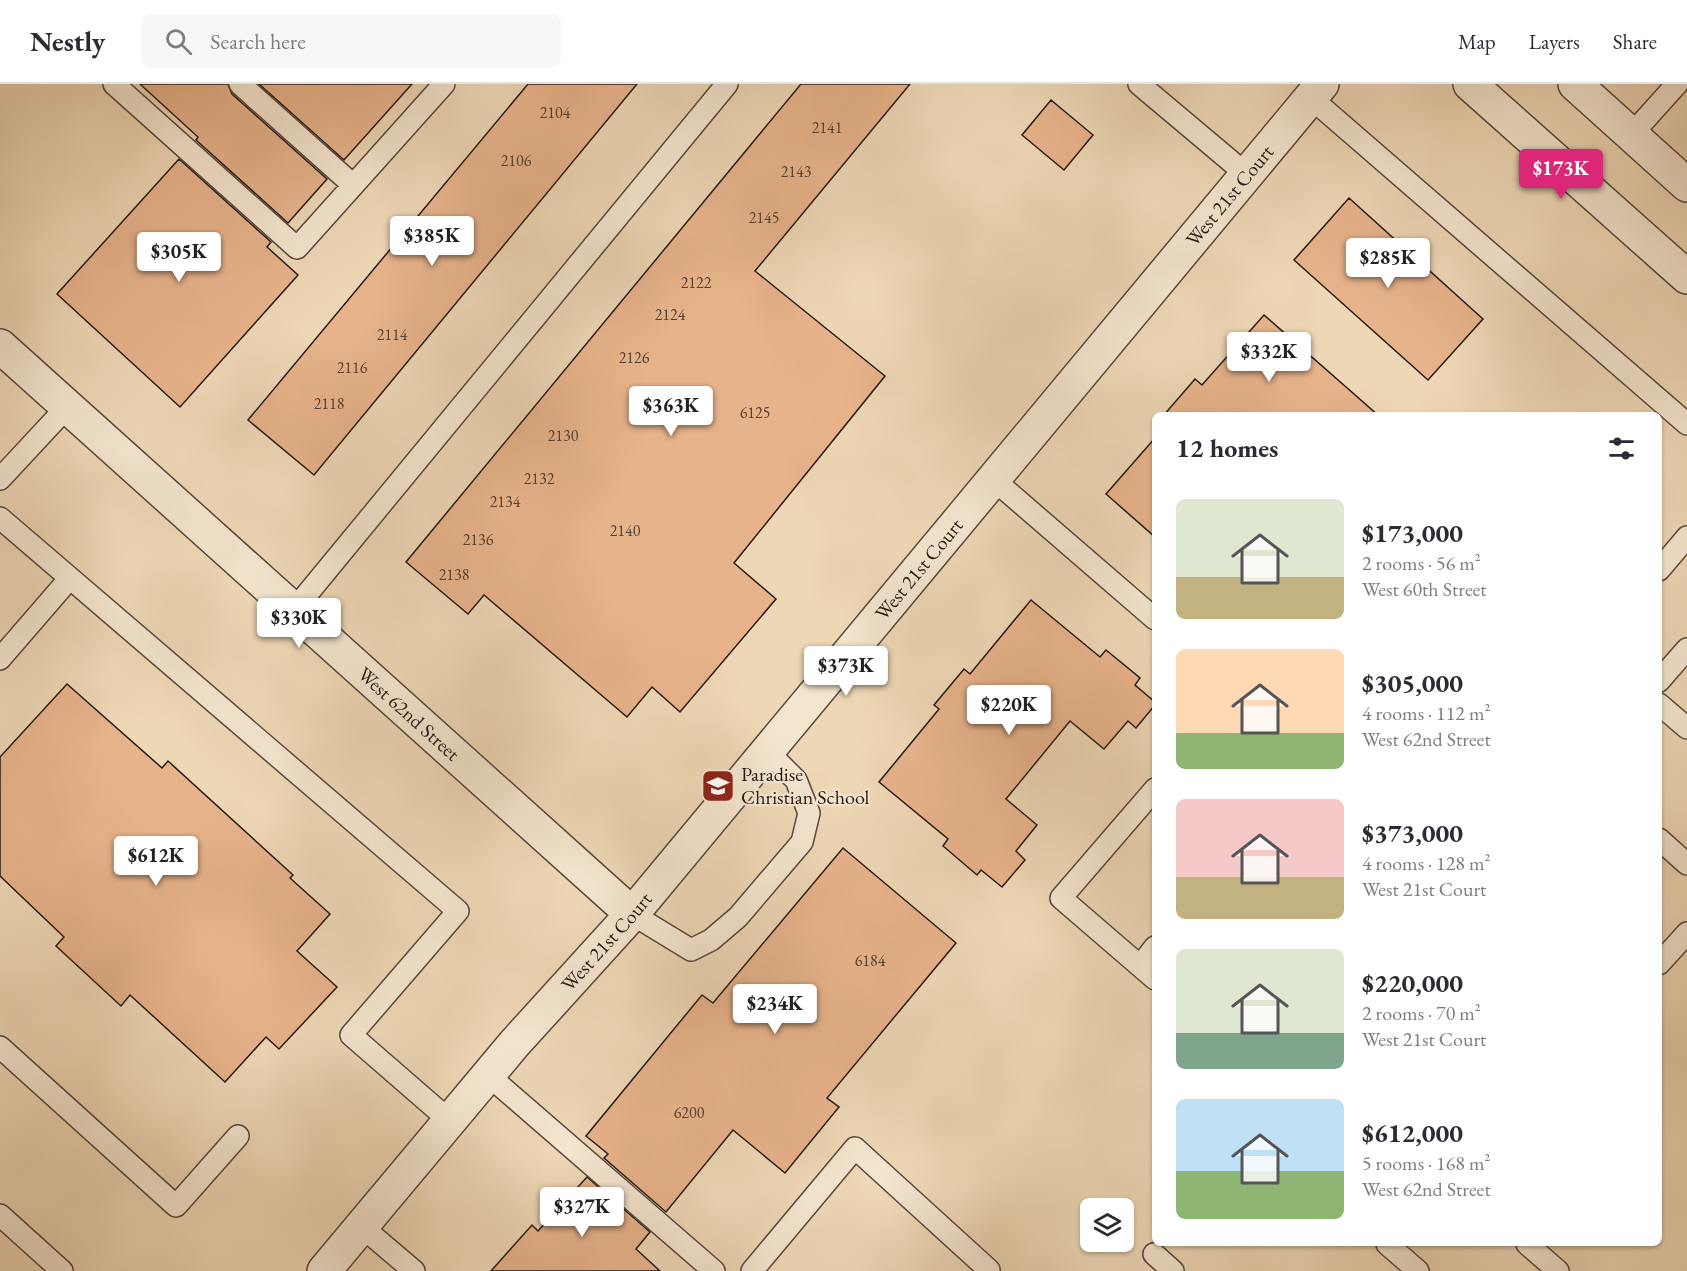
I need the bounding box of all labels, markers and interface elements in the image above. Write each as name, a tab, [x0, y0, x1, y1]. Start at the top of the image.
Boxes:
search box	[141, 14, 561, 68]
text: Nestly	[30, 23, 105, 59]
icon: search	[162, 25, 195, 58]
text: Search here	[210, 27, 306, 56]
text: Map	[1458, 28, 1496, 55]
text: Layers	[1529, 28, 1580, 55]
text: Share	[1613, 28, 1657, 55]
house number: 2104	[540, 102, 571, 123]
house number: 2141	[812, 117, 842, 138]
street label: West 21st Court	[1180, 139, 1280, 252]
pin: $173K	[1519, 149, 1603, 200]
house number: 2106	[501, 150, 532, 171]
text: $173K	[1533, 155, 1589, 181]
house number: 2143	[781, 161, 812, 182]
house number: 2145	[749, 207, 779, 228]
pin: $385K	[390, 216, 474, 267]
text: $385K	[404, 222, 460, 248]
pin: $305K	[137, 232, 221, 283]
text: $305K	[151, 238, 207, 264]
pin: $285K	[1346, 238, 1430, 289]
text: $285K	[1360, 244, 1416, 270]
house number: 2122	[681, 272, 712, 293]
house number: 2124	[655, 304, 686, 325]
house number: 2114	[377, 324, 408, 345]
pin: $332K	[1227, 332, 1311, 383]
text: $332K	[1241, 338, 1297, 364]
house number: 2126	[619, 347, 650, 368]
house number: 2116	[337, 357, 368, 378]
pin: $363K	[629, 386, 713, 437]
text: $363K	[643, 392, 699, 418]
house number: 2118	[314, 393, 345, 414]
house number: 6125	[740, 402, 770, 423]
house number: 2130	[548, 425, 579, 446]
text: 12 homes	[1176, 431, 1278, 465]
icon: filters	[1605, 432, 1638, 465]
house number: 2132	[524, 468, 555, 489]
house number: 2134	[490, 491, 521, 512]
street label: West 21st Court	[869, 512, 969, 625]
text: $173,000	[1362, 516, 1463, 550]
house number: 2140	[610, 520, 641, 541]
icon: home	[1224, 523, 1296, 595]
house number: 2136	[463, 529, 494, 550]
text: 2 rooms · 56 m²	[1362, 550, 1481, 576]
house number: 2138	[439, 564, 470, 585]
text: West 60th Street	[1362, 576, 1487, 602]
pin: $330K	[257, 598, 341, 649]
text: $330K	[271, 604, 327, 630]
pin: $373K	[804, 646, 888, 697]
text: $373K	[818, 652, 874, 678]
street label: West 62nd Street	[352, 661, 466, 767]
text: $305,000	[1362, 666, 1463, 700]
icon: home	[1224, 673, 1296, 745]
pin: $220K	[967, 685, 1051, 736]
text: $220K	[981, 691, 1037, 717]
text: 4 rooms · 112 m²	[1362, 700, 1490, 726]
text: West 62nd Street	[1362, 726, 1491, 752]
place label: Paradise Christian School	[741, 761, 869, 810]
school or university icon: Paradise Christian School	[700, 768, 736, 804]
text: $373,000	[1362, 816, 1463, 850]
icon: home	[1224, 823, 1296, 895]
pin: $612K	[114, 836, 198, 887]
text: $612K	[128, 842, 184, 868]
text: 4 rooms · 128 m²	[1362, 850, 1490, 876]
text: West 21st Court	[1362, 876, 1486, 902]
street label: West 21st Court	[555, 886, 658, 997]
house number: 6184	[855, 950, 886, 971]
text: $220,000	[1362, 966, 1463, 1000]
icon: home	[1224, 973, 1296, 1045]
pin: $234K	[733, 984, 817, 1035]
text: $234K	[747, 990, 803, 1016]
text: 2 rooms · 70 m²	[1362, 1000, 1481, 1026]
text: West 21st Court	[1362, 1026, 1486, 1052]
house number: 6200	[674, 1102, 705, 1123]
text: $612,000	[1362, 1116, 1463, 1150]
icon: home	[1224, 1123, 1296, 1195]
text: 5 rooms · 168 m²	[1362, 1150, 1490, 1176]
text: West 62nd Street	[1362, 1176, 1491, 1202]
pin: $327K	[540, 1187, 624, 1238]
text: $327K	[554, 1193, 610, 1219]
map controls	[1080, 1198, 1134, 1252]
button: layers	[1080, 1198, 1134, 1252]

